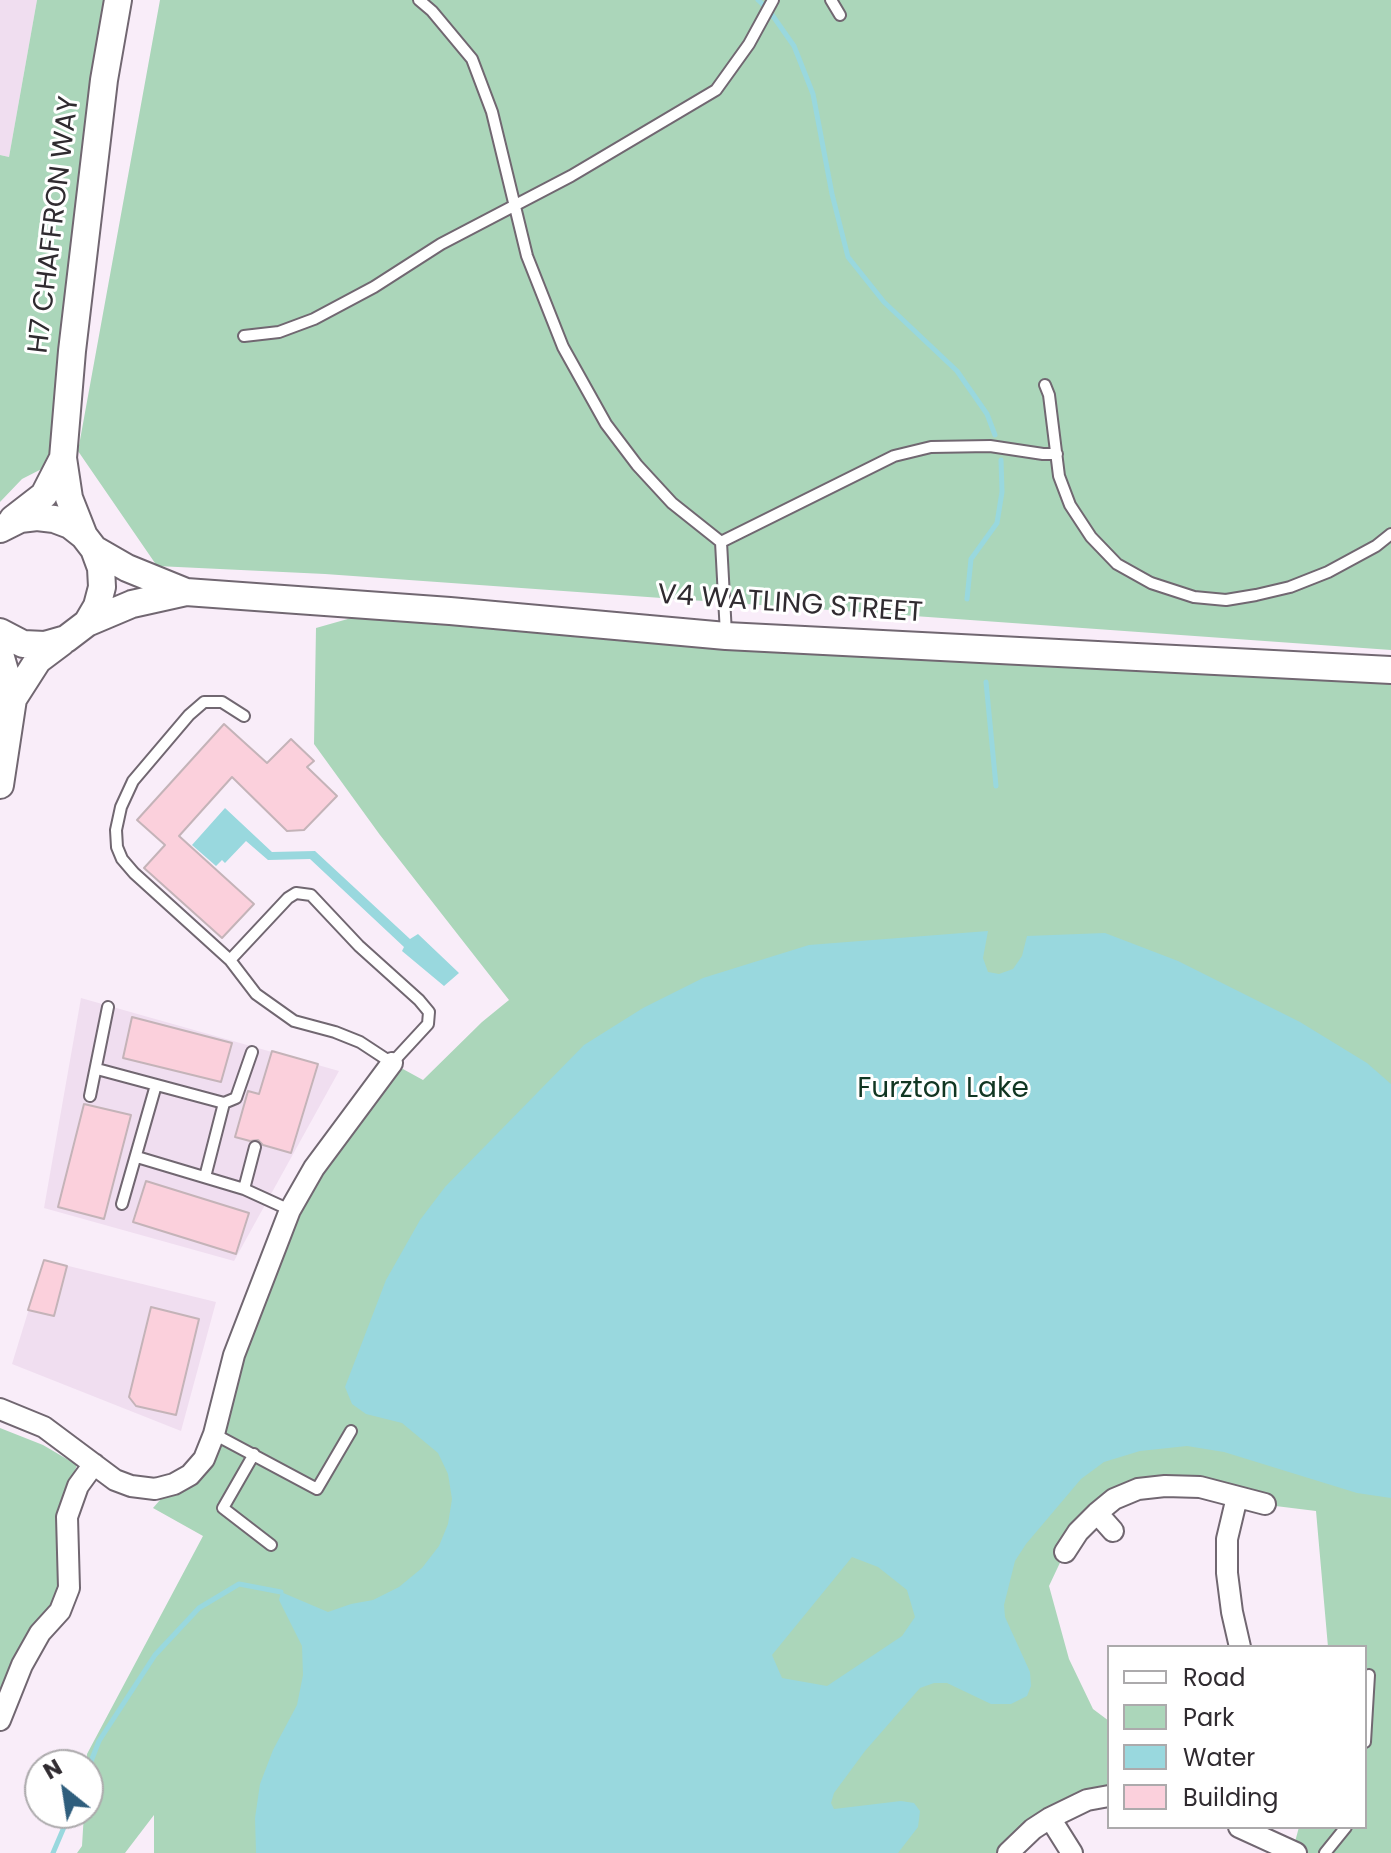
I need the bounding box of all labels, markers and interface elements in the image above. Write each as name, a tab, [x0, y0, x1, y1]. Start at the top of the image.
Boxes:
street label: H7 CHAFFRON WAY	[23, 94, 87, 356]
street label: V4 WATLING STREET	[656, 579, 924, 631]
park label: Furzton Lake	[857, 1073, 1029, 1107]
legend	[1107, 1645, 1367, 1829]
text: Road	[1183, 1661, 1245, 1694]
text: Park	[1183, 1701, 1234, 1734]
text: Water	[1183, 1741, 1255, 1774]
north arrow	[24, 1749, 104, 1829]
text: N	[38, 1752, 68, 1787]
text: Building	[1183, 1781, 1279, 1814]

